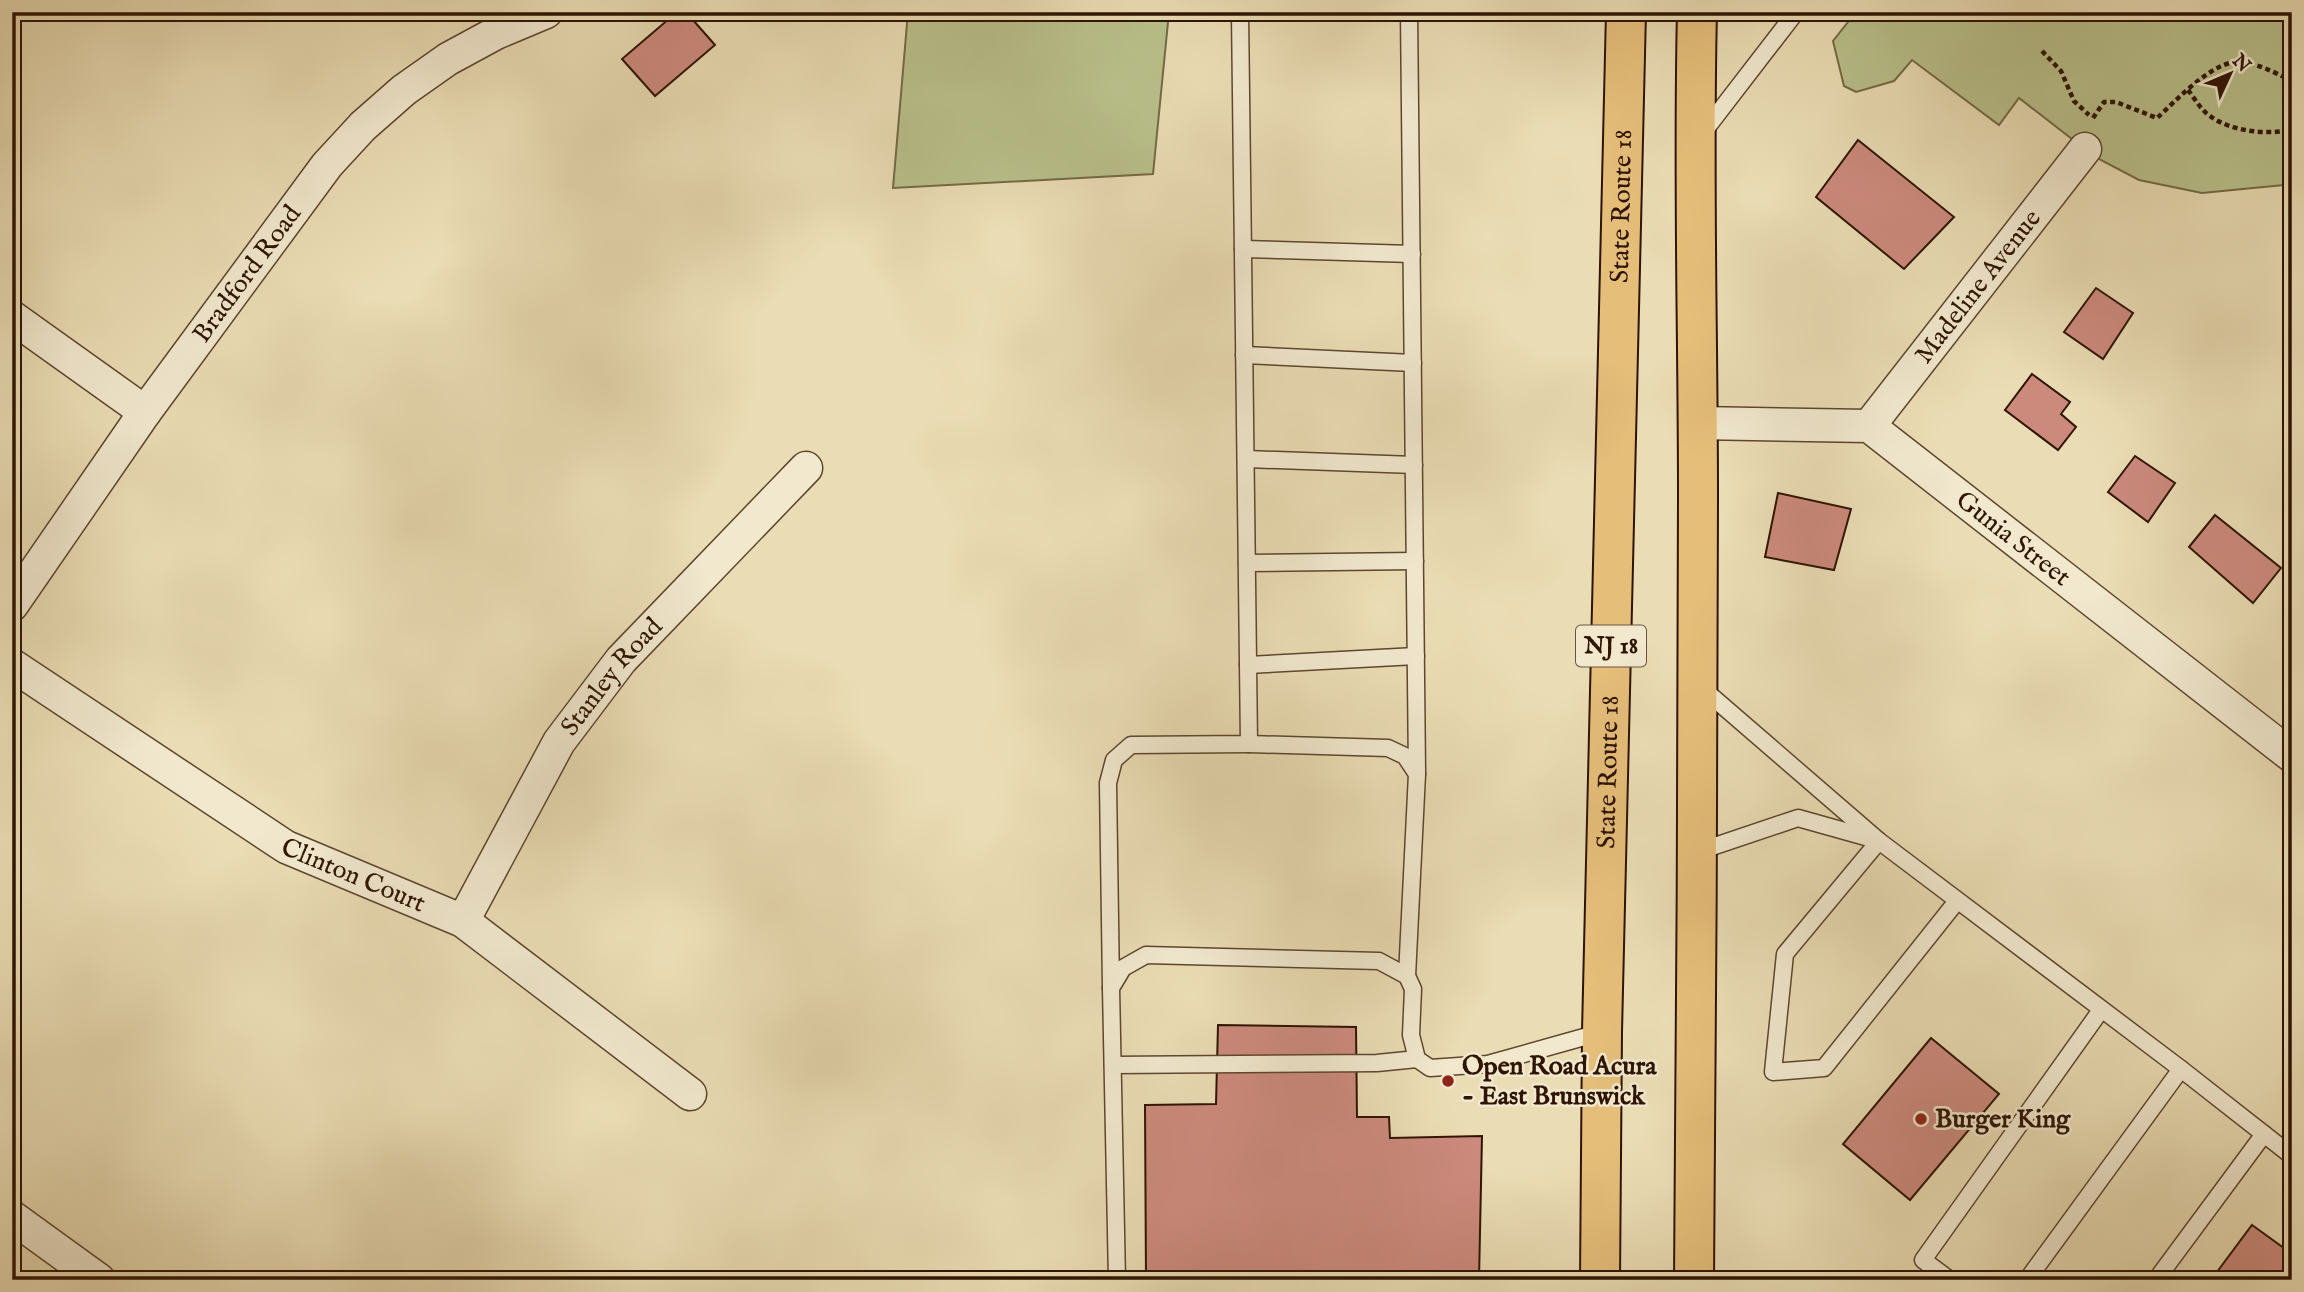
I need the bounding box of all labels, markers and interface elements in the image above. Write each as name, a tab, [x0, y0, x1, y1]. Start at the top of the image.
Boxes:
north arrow	[2196, 38, 2266, 108]
text: N	[2226, 49, 2256, 78]
street label: State Route 18	[1603, 129, 1640, 283]
street label: Bradford Road	[185, 198, 309, 349]
street label: Madeline Avenue	[1907, 203, 2048, 370]
street label: Gunia Street	[1949, 484, 2077, 594]
street label: Stanley Road	[553, 610, 670, 742]
road number: NJ 18	[1576, 626, 1646, 666]
street label: State Route 18	[1590, 695, 1626, 849]
street label: Clinton Court	[276, 830, 431, 920]
place label: Open Road Acura - East Brunswick	[1462, 1050, 1657, 1113]
marker: Open Road Acura - East Brunswick	[1440, 1073, 1456, 1089]
place label: Burger King	[1935, 1103, 2071, 1136]
marker: Burger King	[1913, 1111, 1929, 1127]

